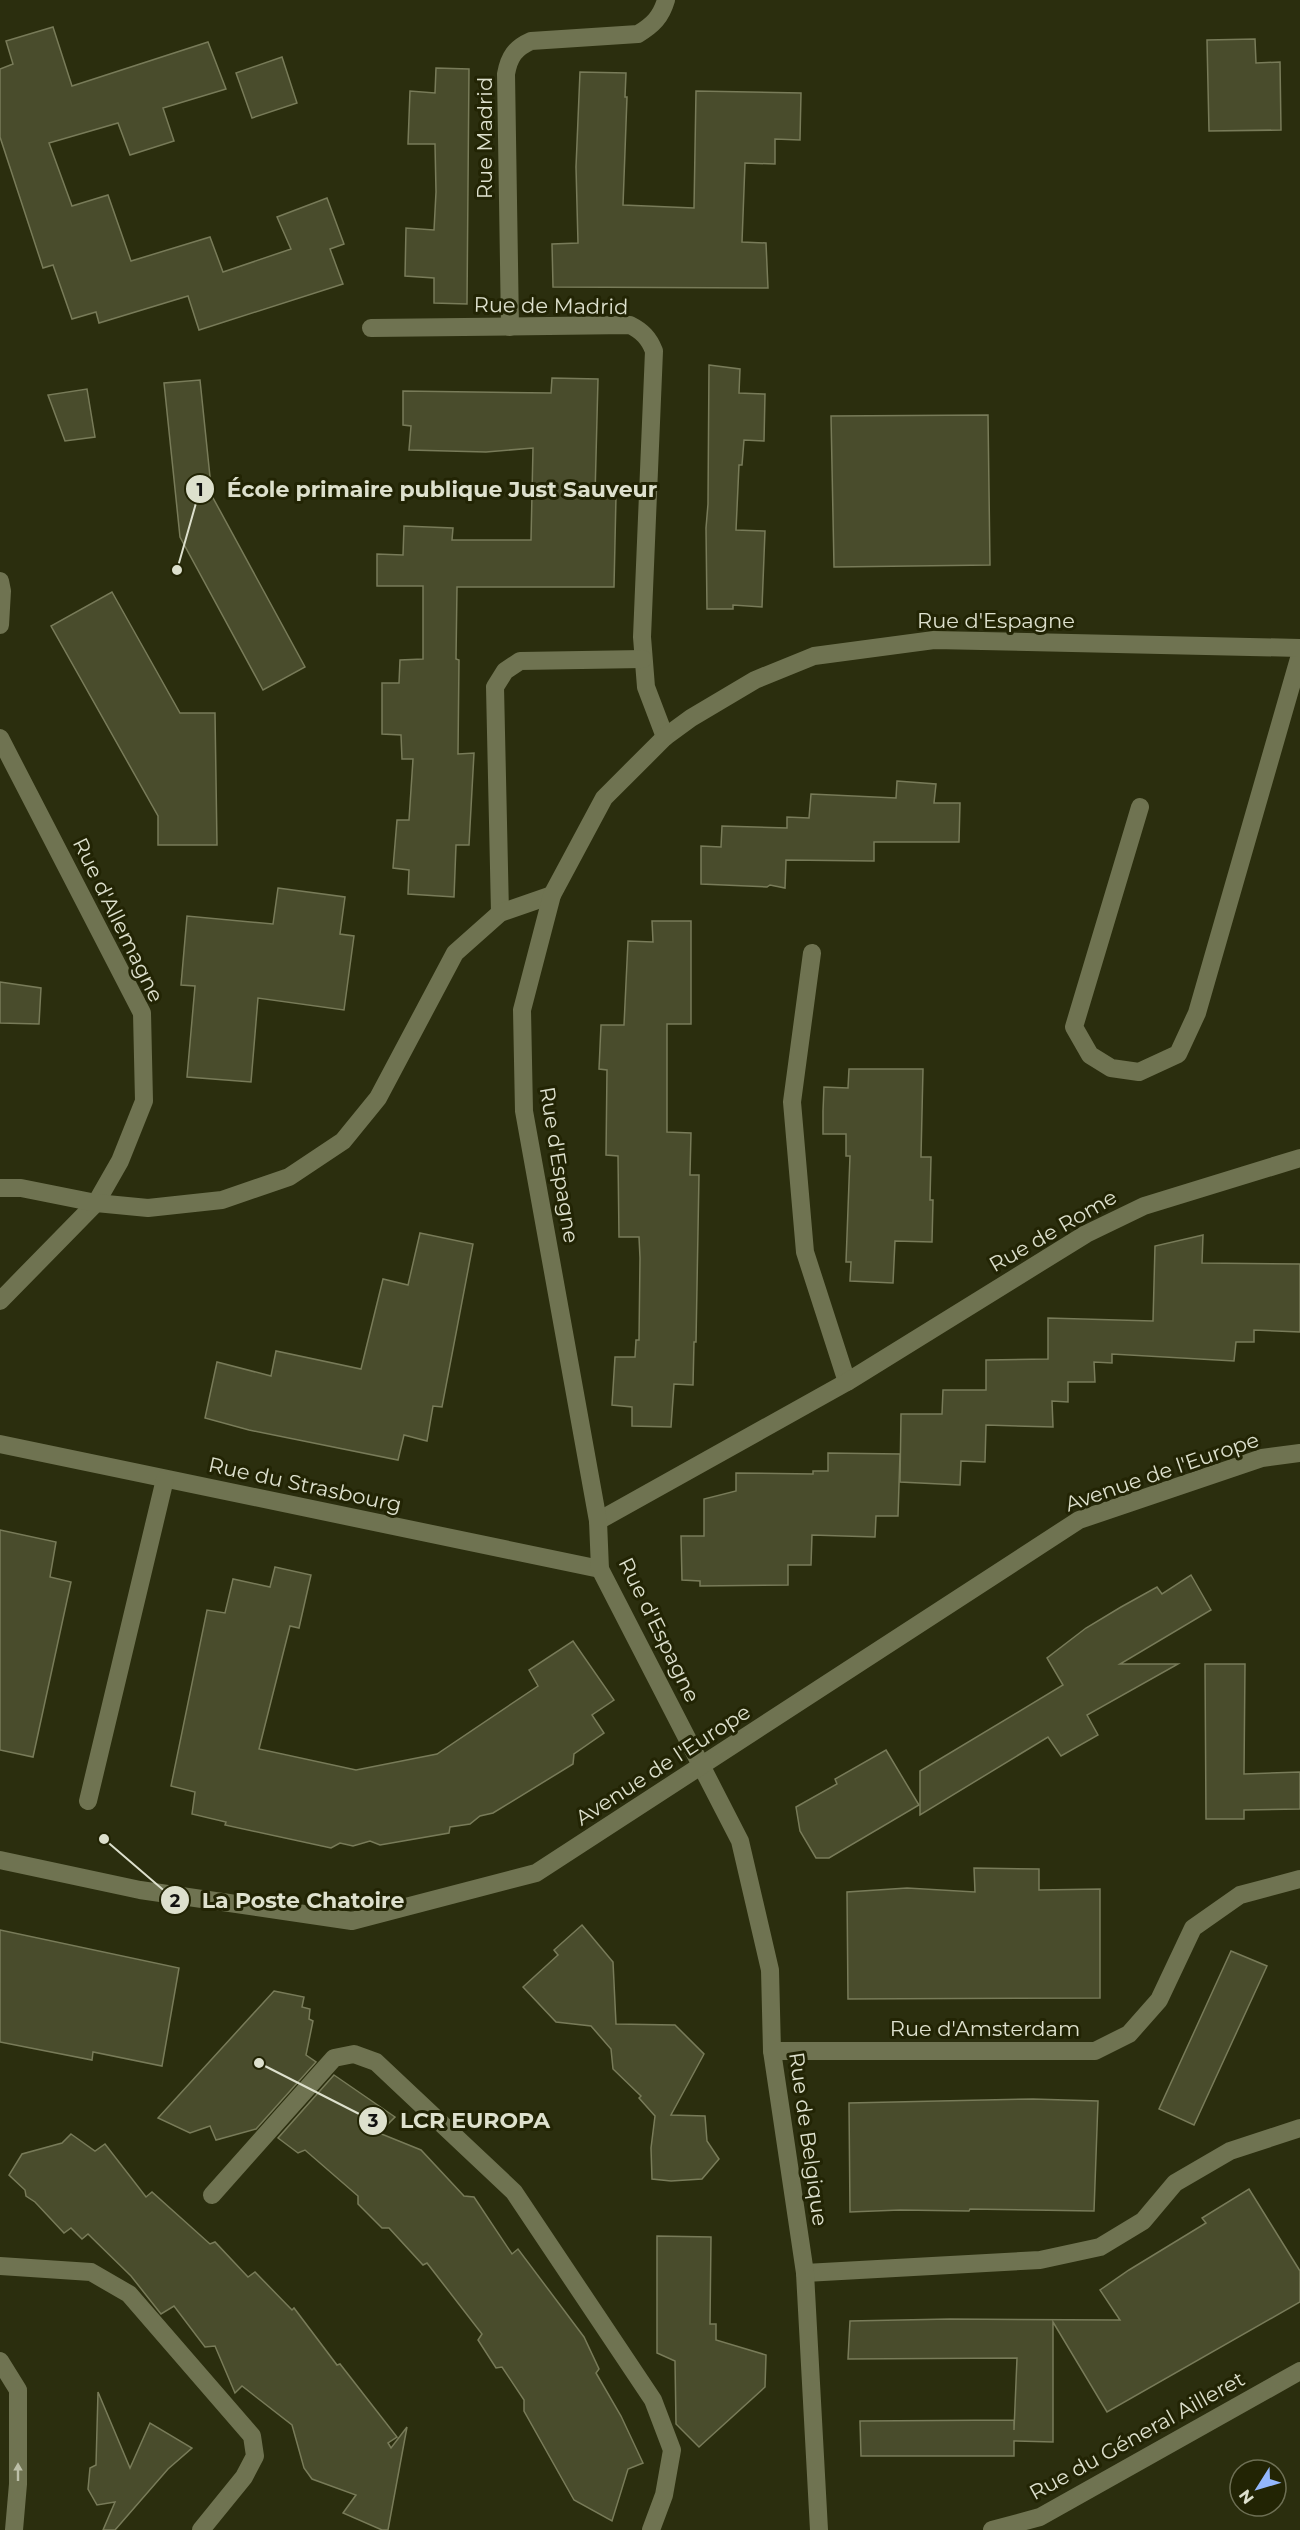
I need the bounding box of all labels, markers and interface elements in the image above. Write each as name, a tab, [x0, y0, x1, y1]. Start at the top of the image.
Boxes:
street label: Rue Madrid	[472, 77, 497, 199]
street label: Rue de Madrid	[473, 292, 629, 319]
callout: École primaire publique Just Sauveur	[185, 469, 670, 509]
text: École primaire publique Just Sauveur	[227, 476, 657, 503]
text: 1	[196, 479, 204, 501]
street label: Rue d'Espagne	[917, 608, 1075, 633]
street label: Rue d'Allemagne	[68, 833, 169, 1006]
street label: Rue d'Espagne	[535, 1085, 584, 1245]
street label: Rue de Rome	[984, 1184, 1121, 1277]
street label: Avenue de l'Europe	[1062, 1427, 1262, 1516]
street label: Rue du Strasbourg	[206, 1452, 404, 1517]
street label: Rue d'Espagne	[614, 1553, 705, 1706]
street label: Avenue de l'Europe	[571, 1699, 755, 1830]
callout: La Poste Chatoire	[160, 1880, 417, 1920]
text: La Poste Chatoire	[202, 1887, 404, 1914]
text: 2	[170, 1890, 181, 1912]
street label: Rue d'Amsterdam	[890, 2016, 1080, 2041]
street label: Rue de Belgique	[784, 2050, 833, 2227]
callout: LCR EUROPA	[358, 2101, 563, 2141]
text: LCR EUROPA	[400, 2107, 551, 2134]
text: 3	[367, 2110, 379, 2132]
street label: Rue du Géneral Ailleret	[1025, 2366, 1249, 2505]
north arrow	[1228, 2458, 1288, 2518]
one-way arrow	[13, 2462, 23, 2481]
text: N	[1235, 2486, 1258, 2508]

